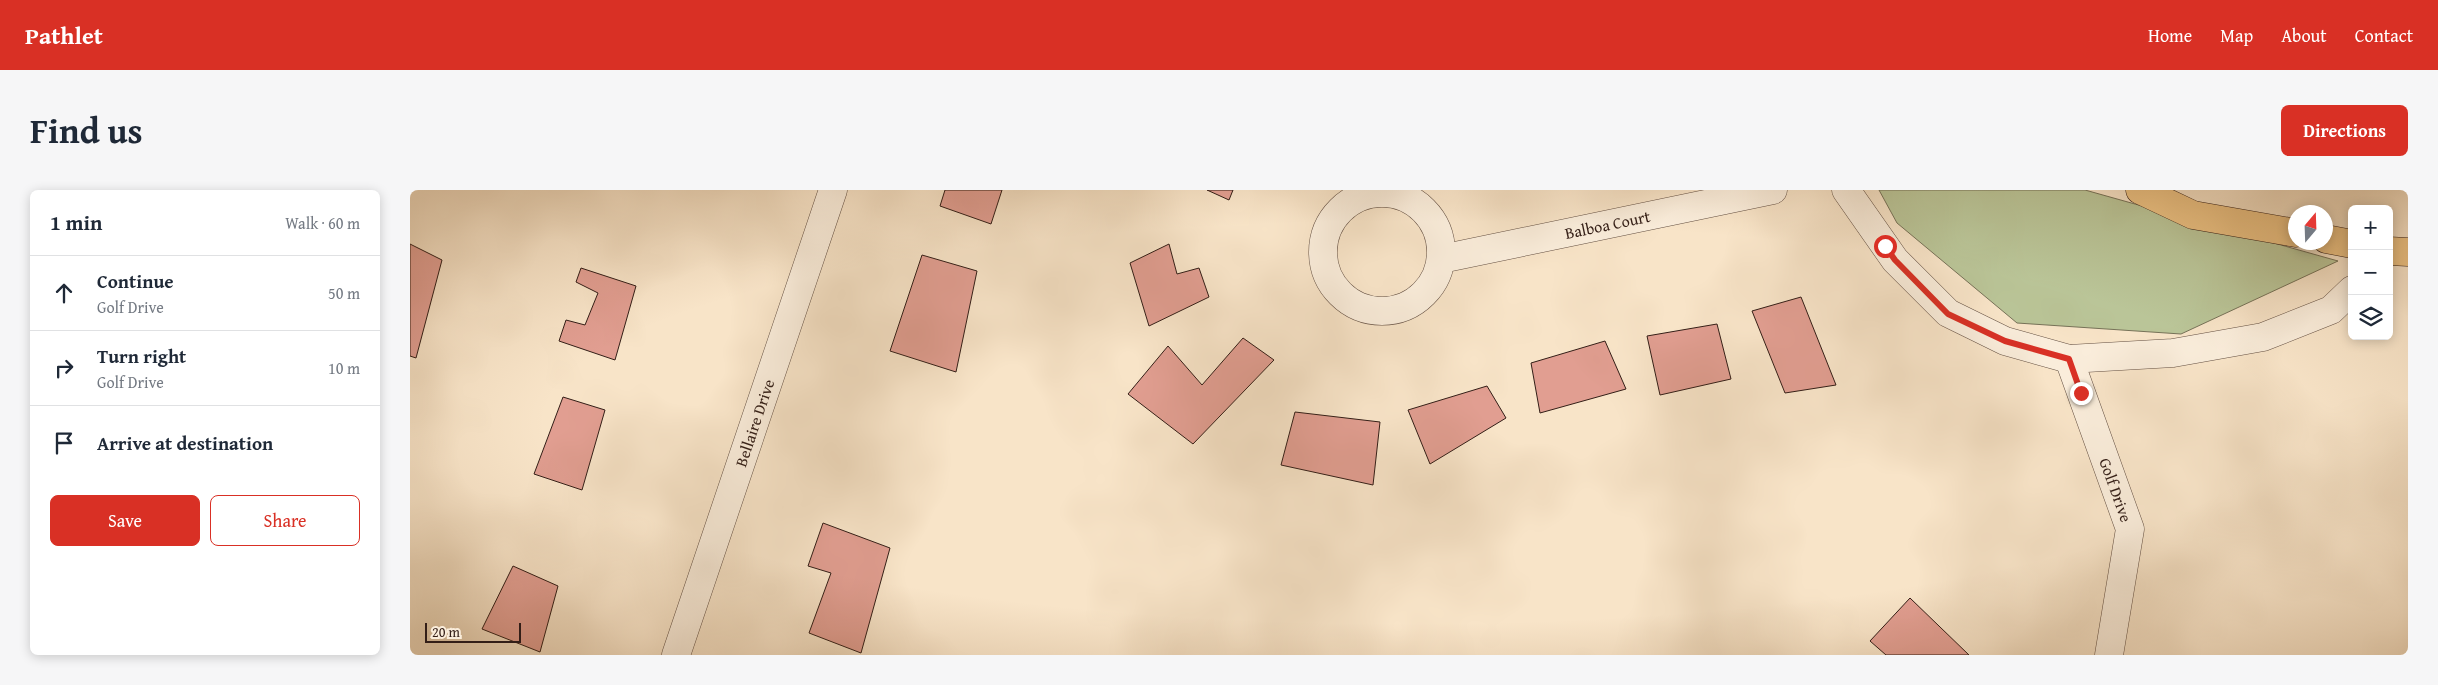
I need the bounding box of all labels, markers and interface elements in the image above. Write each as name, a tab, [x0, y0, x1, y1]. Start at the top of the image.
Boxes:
text: Pathlet	[25, 18, 103, 53]
text: Home	[2148, 22, 2192, 49]
text: Map	[2220, 22, 2253, 49]
text: About	[2281, 22, 2327, 49]
text: Contact	[2355, 22, 2413, 49]
text: Find us	[30, 105, 143, 156]
button: Directions	[2281, 105, 2408, 156]
street label: Balboa Court	[1563, 204, 1653, 245]
north arrow	[2288, 205, 2333, 250]
map controls	[2348, 205, 2393, 340]
button: +	[2348, 205, 2393, 250]
text: 1 min	[50, 207, 102, 238]
text: Walk · 60 m	[285, 211, 360, 235]
route start	[1874, 235, 1897, 258]
button: −	[2348, 250, 2393, 295]
text: Continue	[97, 267, 174, 295]
icon: ahead	[50, 279, 78, 307]
text: 50 m	[328, 281, 360, 305]
text: Golf Drive	[97, 295, 164, 319]
button: layers	[2348, 295, 2393, 340]
text: Turn right	[97, 342, 186, 370]
icon: right	[50, 354, 78, 382]
text: 10 m	[328, 356, 360, 380]
text: Golf Drive	[97, 370, 164, 394]
street label: Bellaire Drive	[728, 376, 780, 470]
route end	[2070, 382, 2093, 405]
icon: arrive	[50, 429, 78, 457]
text: Arrive at destination	[97, 429, 273, 457]
street label: Golf Drive	[2093, 454, 2139, 525]
button: Save	[50, 495, 200, 546]
button: Share	[210, 495, 360, 546]
scale bar	[425, 620, 521, 643]
text: 20 m	[432, 622, 460, 642]

